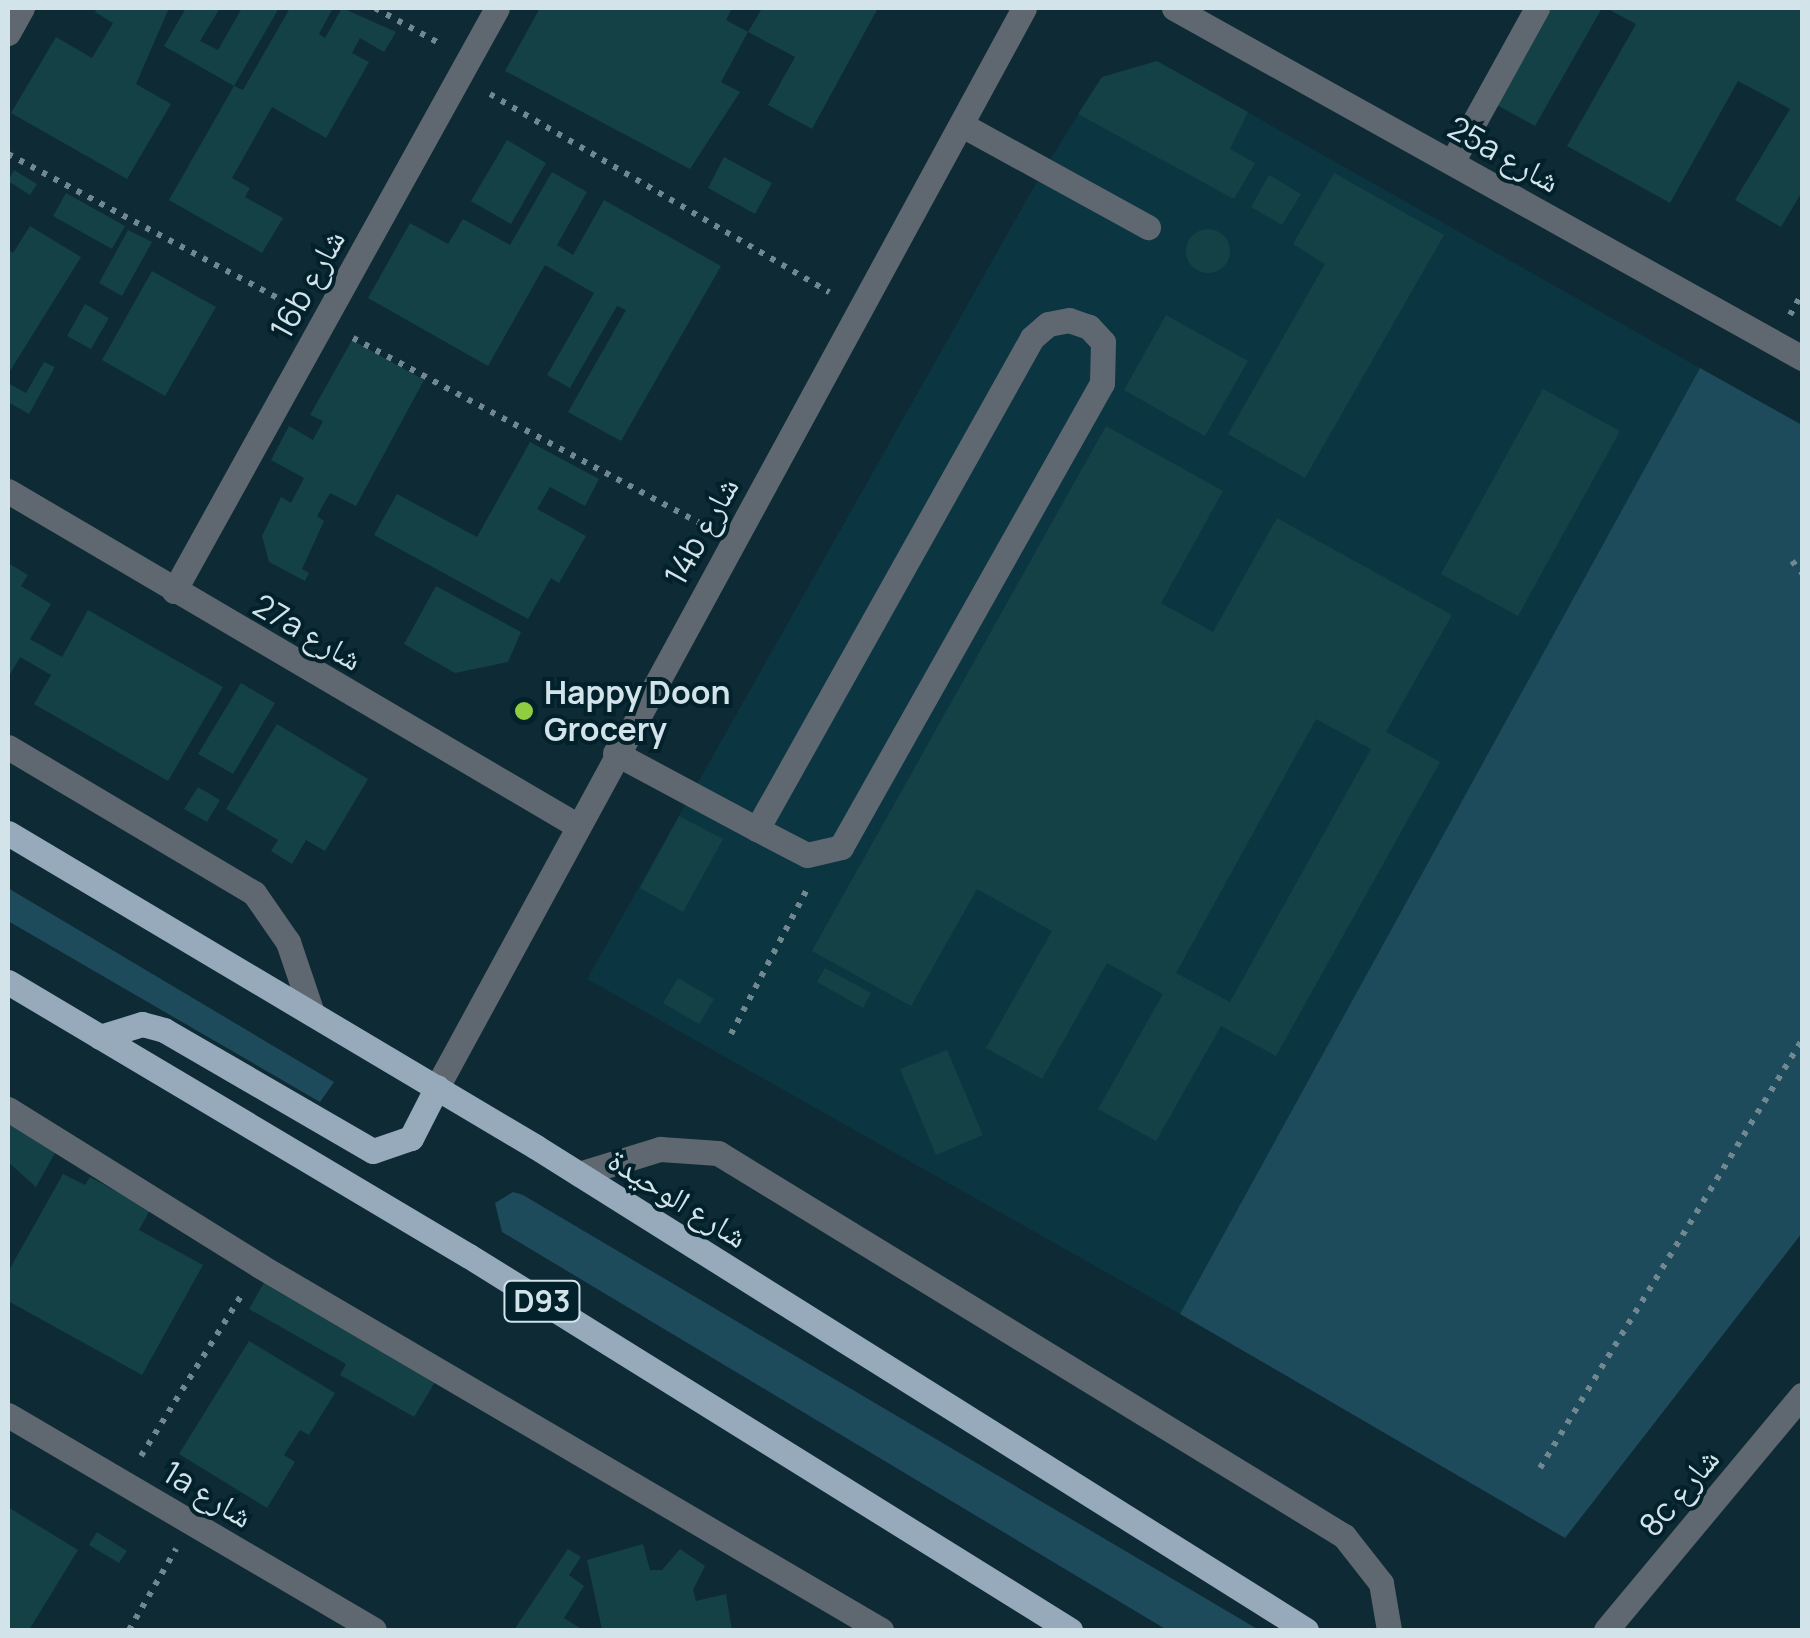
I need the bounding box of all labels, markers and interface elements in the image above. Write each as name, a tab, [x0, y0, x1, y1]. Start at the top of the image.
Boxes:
street label: 25a شارع	[1441, 108, 1567, 200]
street label: 16b شارع	[261, 223, 353, 345]
street label: 14b شارع	[656, 470, 746, 592]
street label: 27a شارع	[247, 586, 369, 678]
place label: Happy Doon Grocery	[544, 674, 731, 749]
marker: Happy Doon Grocery	[513, 700, 535, 722]
street label: شارع الوحيدة	[601, 1140, 755, 1256]
road number: D93	[502, 1276, 582, 1326]
street label: 8c شارع	[1631, 1440, 1727, 1544]
street label: 1a شارع	[156, 1452, 260, 1536]

